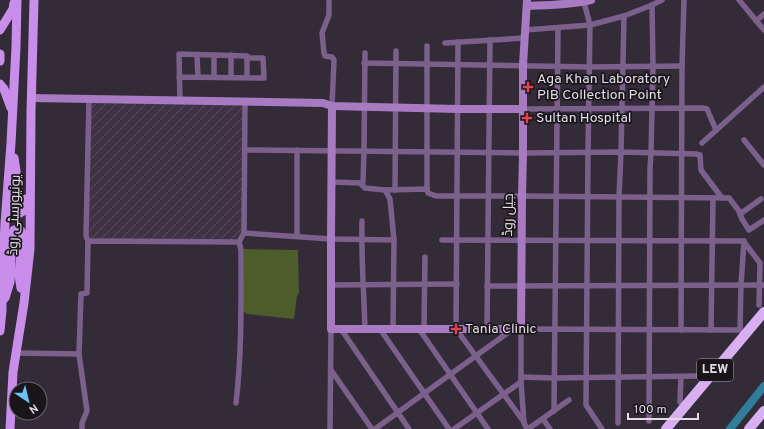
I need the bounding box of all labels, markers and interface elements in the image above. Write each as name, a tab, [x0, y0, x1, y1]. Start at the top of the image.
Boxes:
place label: Aga Khan Laboratory PIB Collection Point	[537, 71, 670, 104]
marker: Aga Khan Laboratory PIB Collection Point	[522, 81, 534, 93]
place label: Sultan Hospital	[536, 110, 632, 127]
marker: Sultan Hospital	[521, 112, 533, 124]
street label: یونیورسٹی روڈ	[5, 174, 25, 256]
street label: جیل روڈ	[500, 193, 518, 237]
place label: Tania Clinic	[465, 321, 537, 338]
marker: Tania Clinic	[450, 323, 462, 335]
road number: LEW	[697, 359, 733, 381]
north arrow	[8, 381, 48, 421]
scale bar	[628, 395, 698, 421]
text: N	[26, 400, 40, 416]
text: 100 m	[634, 402, 667, 418]

